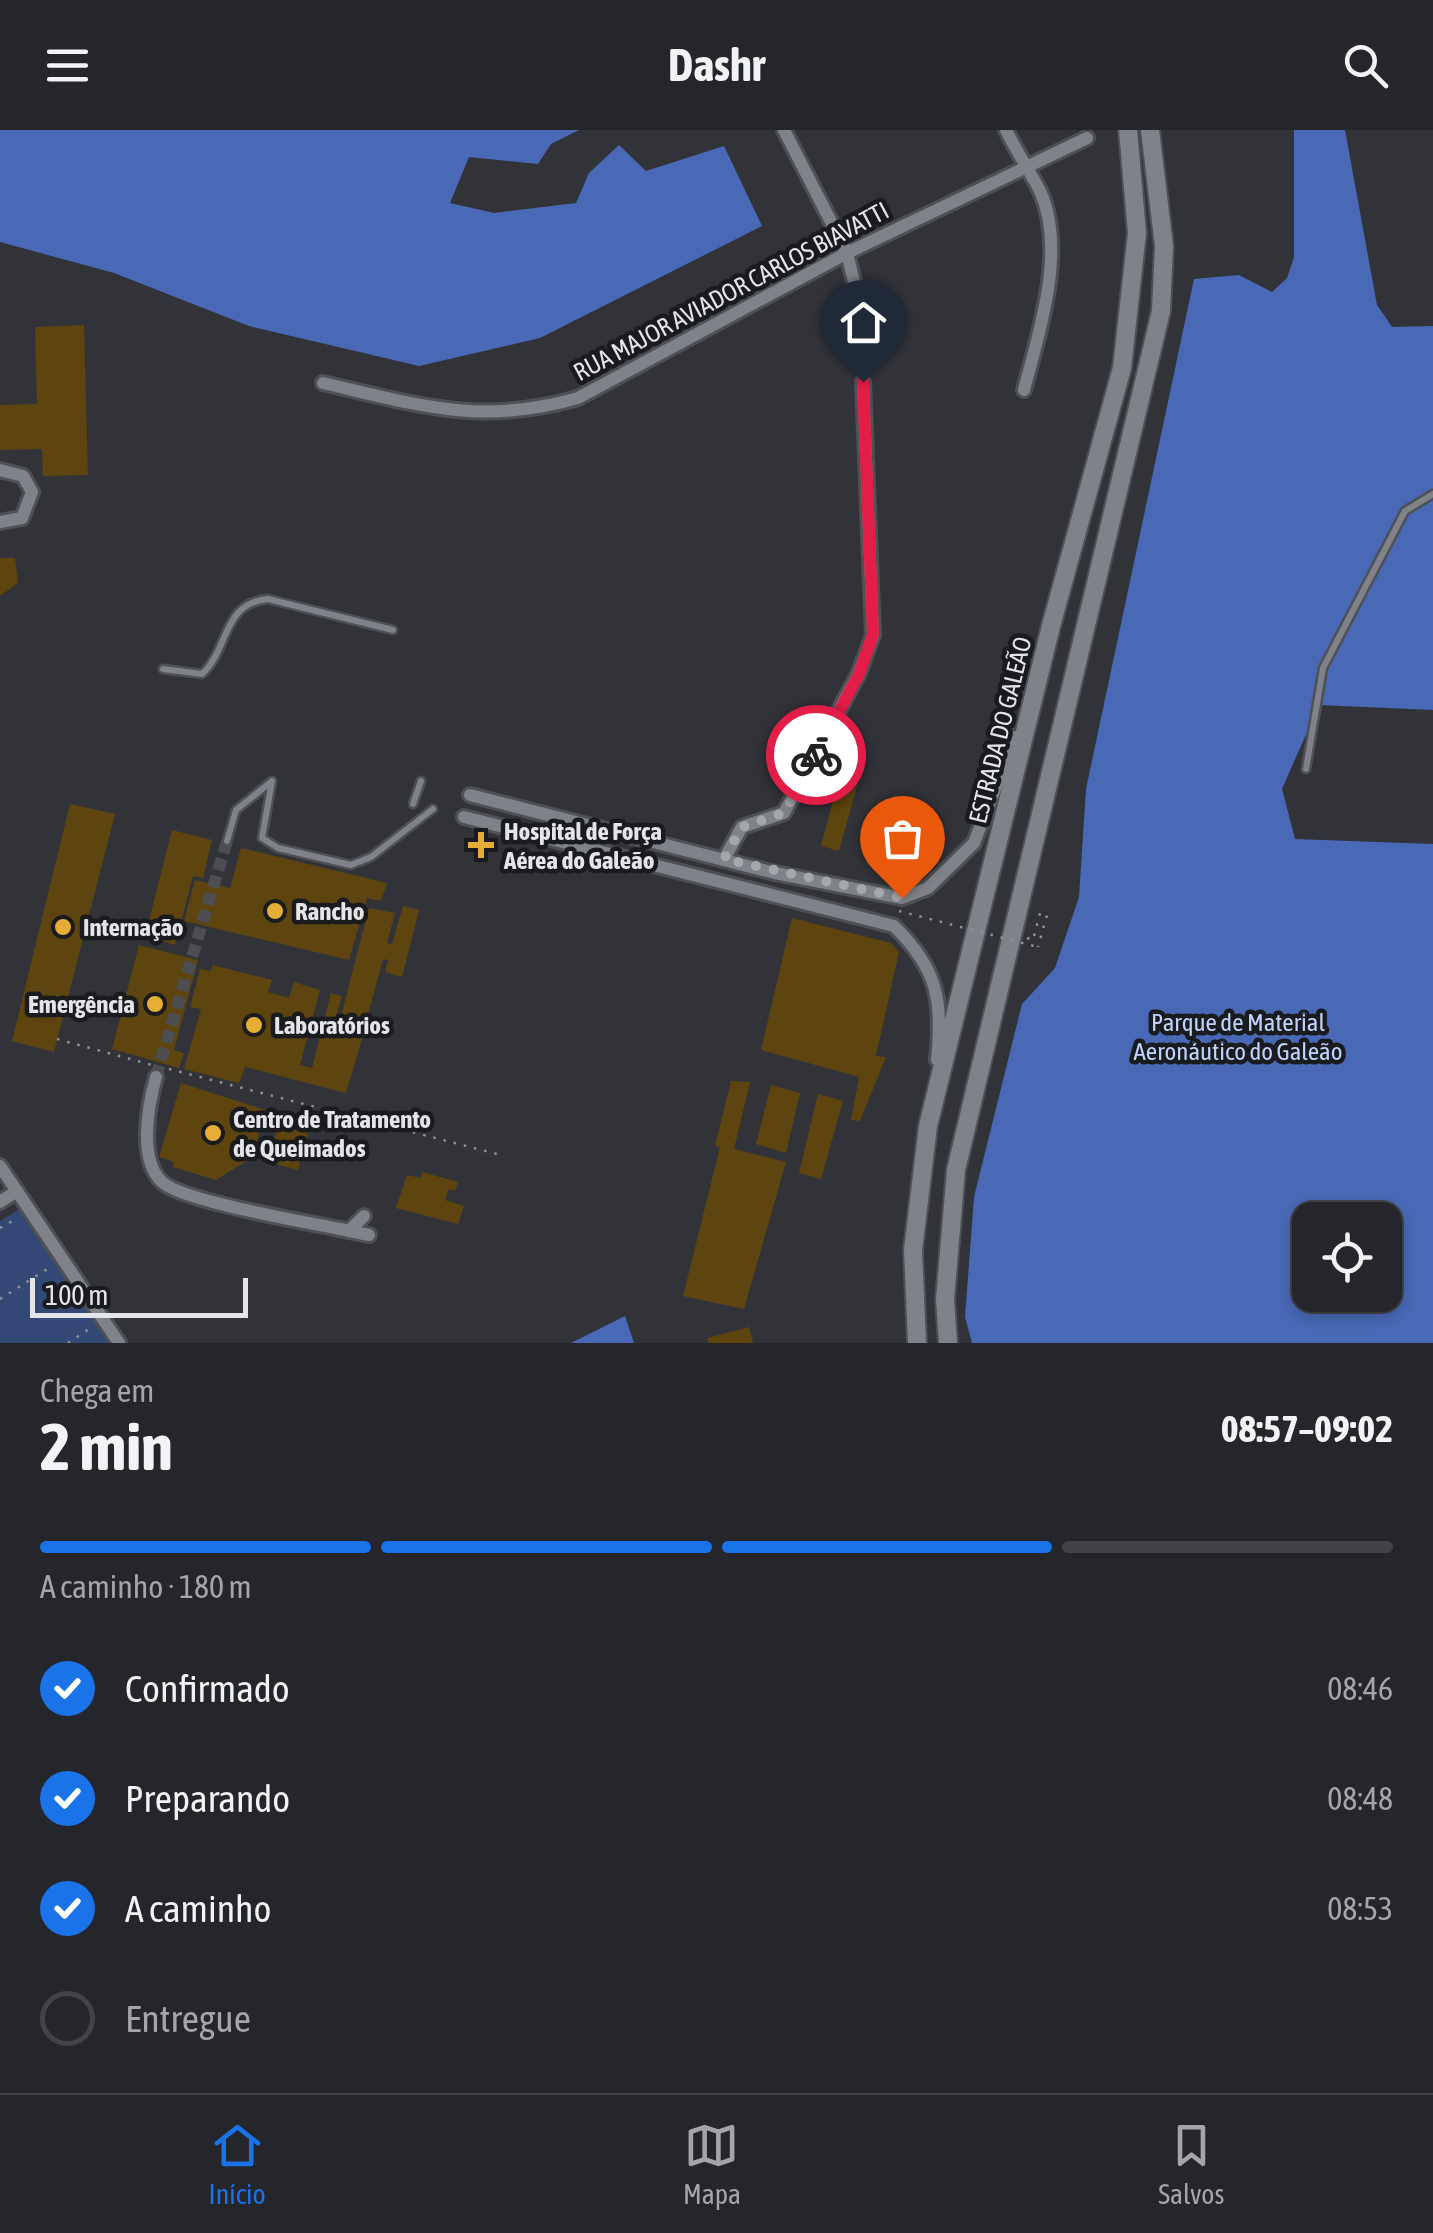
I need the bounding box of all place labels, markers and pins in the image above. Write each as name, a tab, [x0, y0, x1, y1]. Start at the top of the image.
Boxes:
pin	[821, 280, 906, 383]
pin	[860, 796, 945, 899]
place label: Hospital de Força Aérea do Galeão	[503, 817, 662, 874]
marker: Hospital de Força Aérea do Galeão	[468, 832, 494, 858]
place label: Rancho	[295, 897, 364, 925]
marker: Rancho	[264, 900, 286, 922]
place label: Internação	[83, 913, 184, 941]
marker: Internação	[52, 916, 74, 938]
place label: Emergência	[28, 990, 135, 1018]
marker: Emergência	[144, 993, 166, 1015]
place label: Laboratórios	[274, 1011, 390, 1039]
marker: Laboratórios	[243, 1014, 265, 1036]
place label: Centro de Tratamento de Queimados	[233, 1105, 431, 1162]
marker: Centro de Tratamento de Queimados	[202, 1122, 224, 1144]

